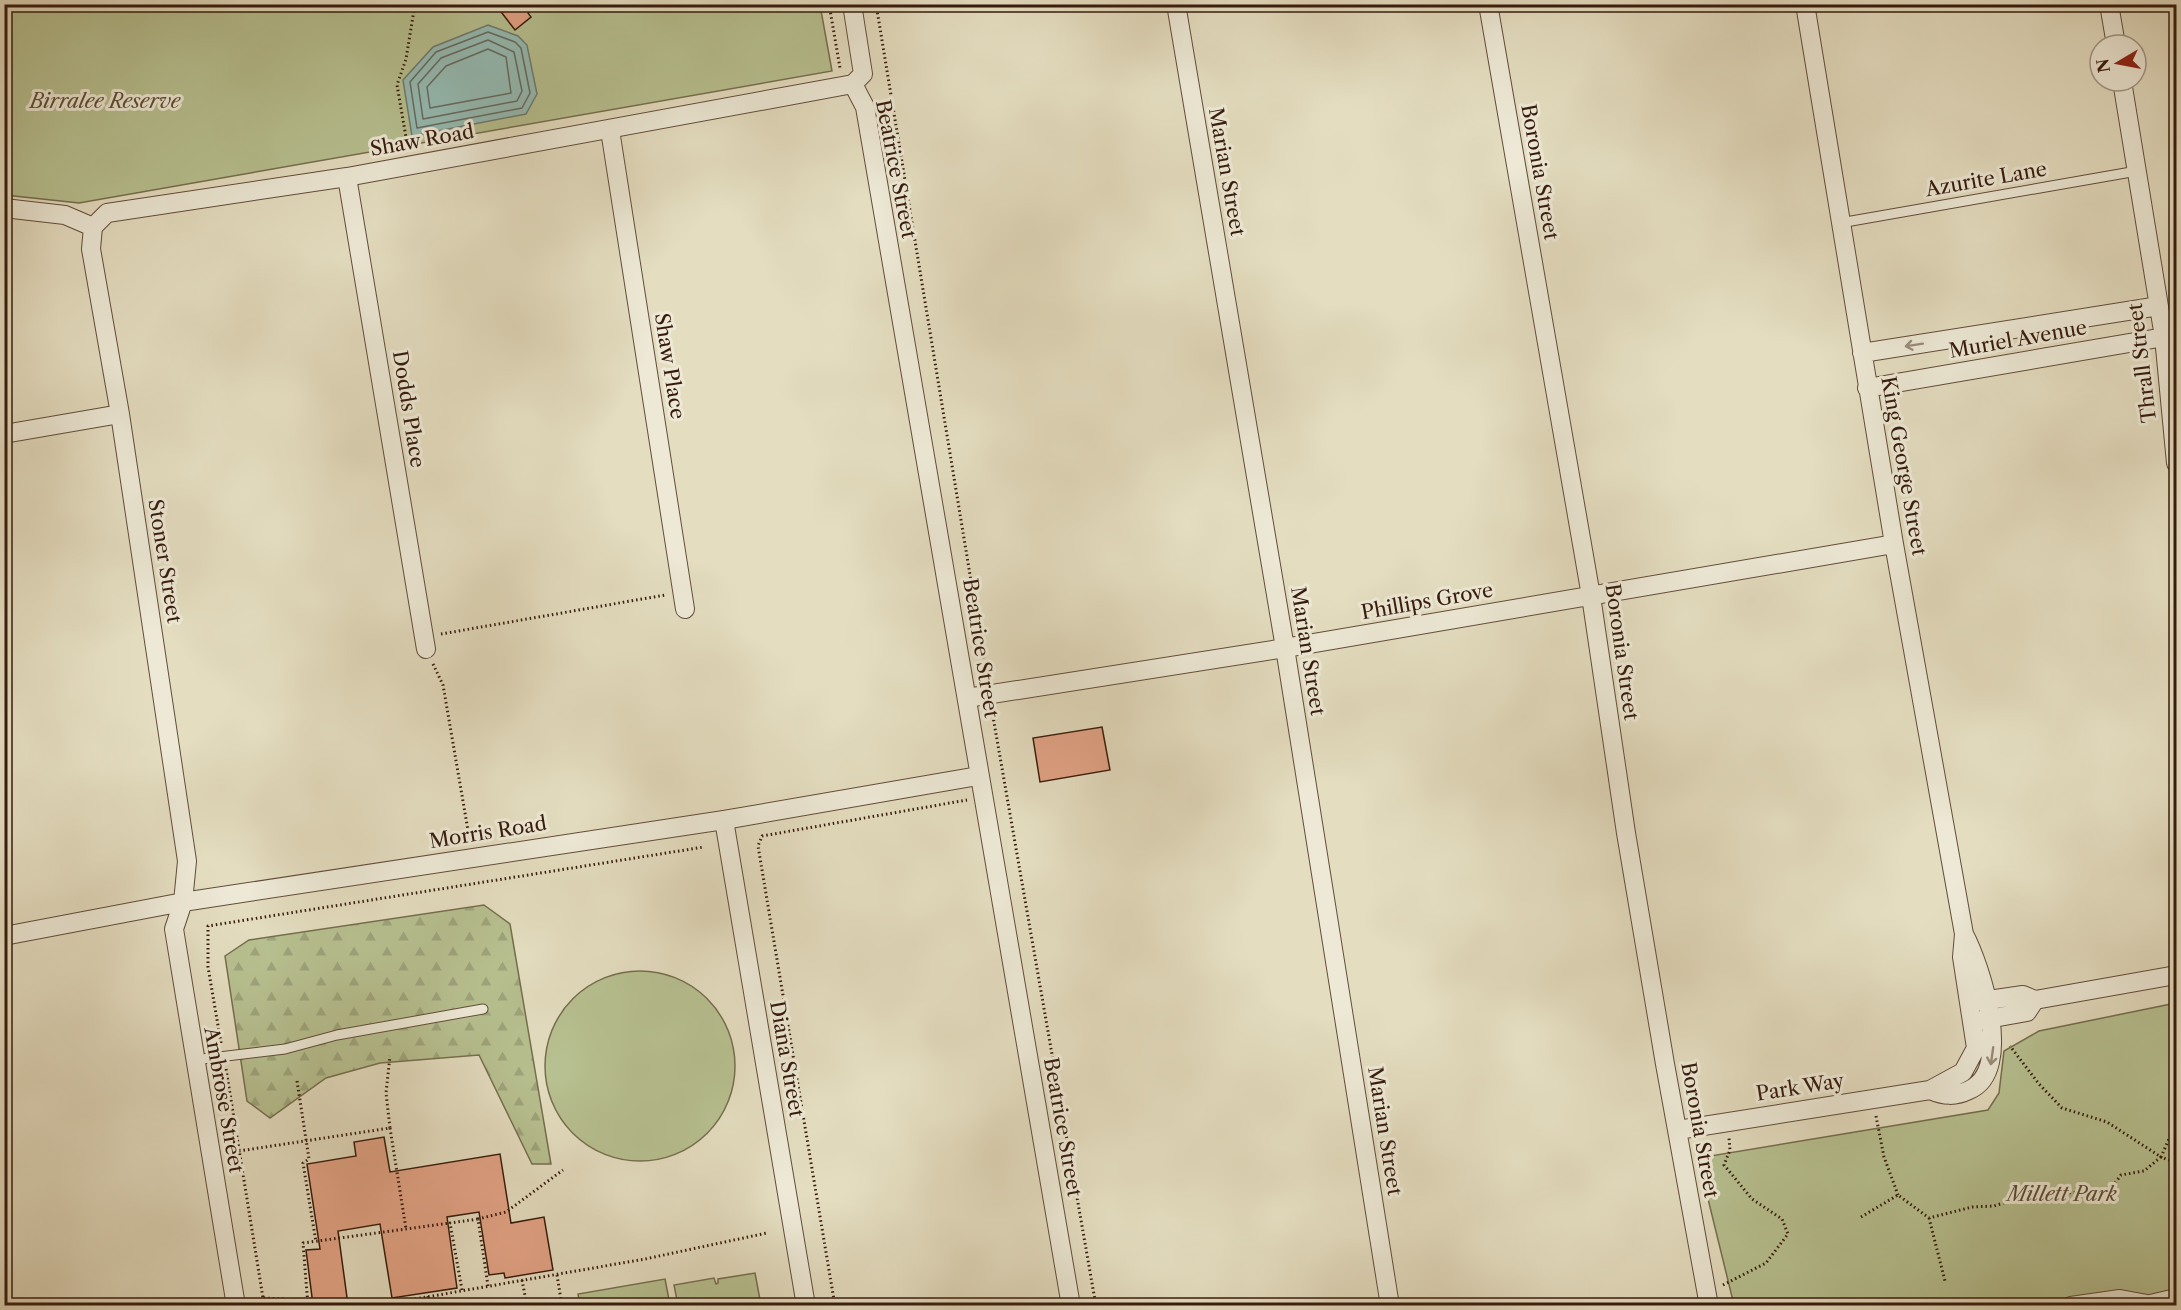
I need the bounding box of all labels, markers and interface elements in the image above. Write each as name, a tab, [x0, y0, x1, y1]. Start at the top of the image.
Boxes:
north arrow	[2088, 33, 2148, 93]
text: N	[2092, 57, 2114, 74]
park label: Birralee Reserve	[28, 89, 182, 113]
street label: Beatrice Street	[871, 97, 921, 241]
street label: Boronia Street	[1516, 102, 1564, 242]
street label: Marian Street	[1204, 106, 1250, 238]
street label: Shaw Road	[368, 119, 476, 161]
street label: Azurite Lane	[1922, 157, 2049, 202]
street label: Thrall Street	[2123, 302, 2161, 424]
street label: Shaw Place	[650, 311, 690, 421]
street label: Muriel Avenue	[1947, 315, 2089, 363]
one-way arrow	[1905, 340, 1925, 351]
street label: Dodds Place	[388, 349, 430, 469]
street label: King George Street	[1876, 374, 1932, 558]
street label: Stoner Street	[143, 497, 187, 625]
street label: Beatrice Street	[958, 576, 1004, 720]
street label: Phillips Grove	[1359, 578, 1495, 624]
street label: Boronia Street	[1601, 582, 1643, 722]
street label: Marian Street	[1286, 585, 1330, 717]
street label: Morris Road	[428, 811, 548, 853]
street label: Diana Street	[765, 999, 809, 1119]
street label: Ambrose Street	[199, 1024, 249, 1175]
one-way arrow	[1986, 1046, 1997, 1066]
street label: Beatrice Street	[1039, 1055, 1087, 1199]
street label: Boronia Street	[1676, 1060, 1724, 1200]
street label: Marian Street	[1363, 1065, 1407, 1197]
street label: Park Way	[1754, 1068, 1847, 1106]
park label: Millett Park	[2005, 1182, 2117, 1206]

